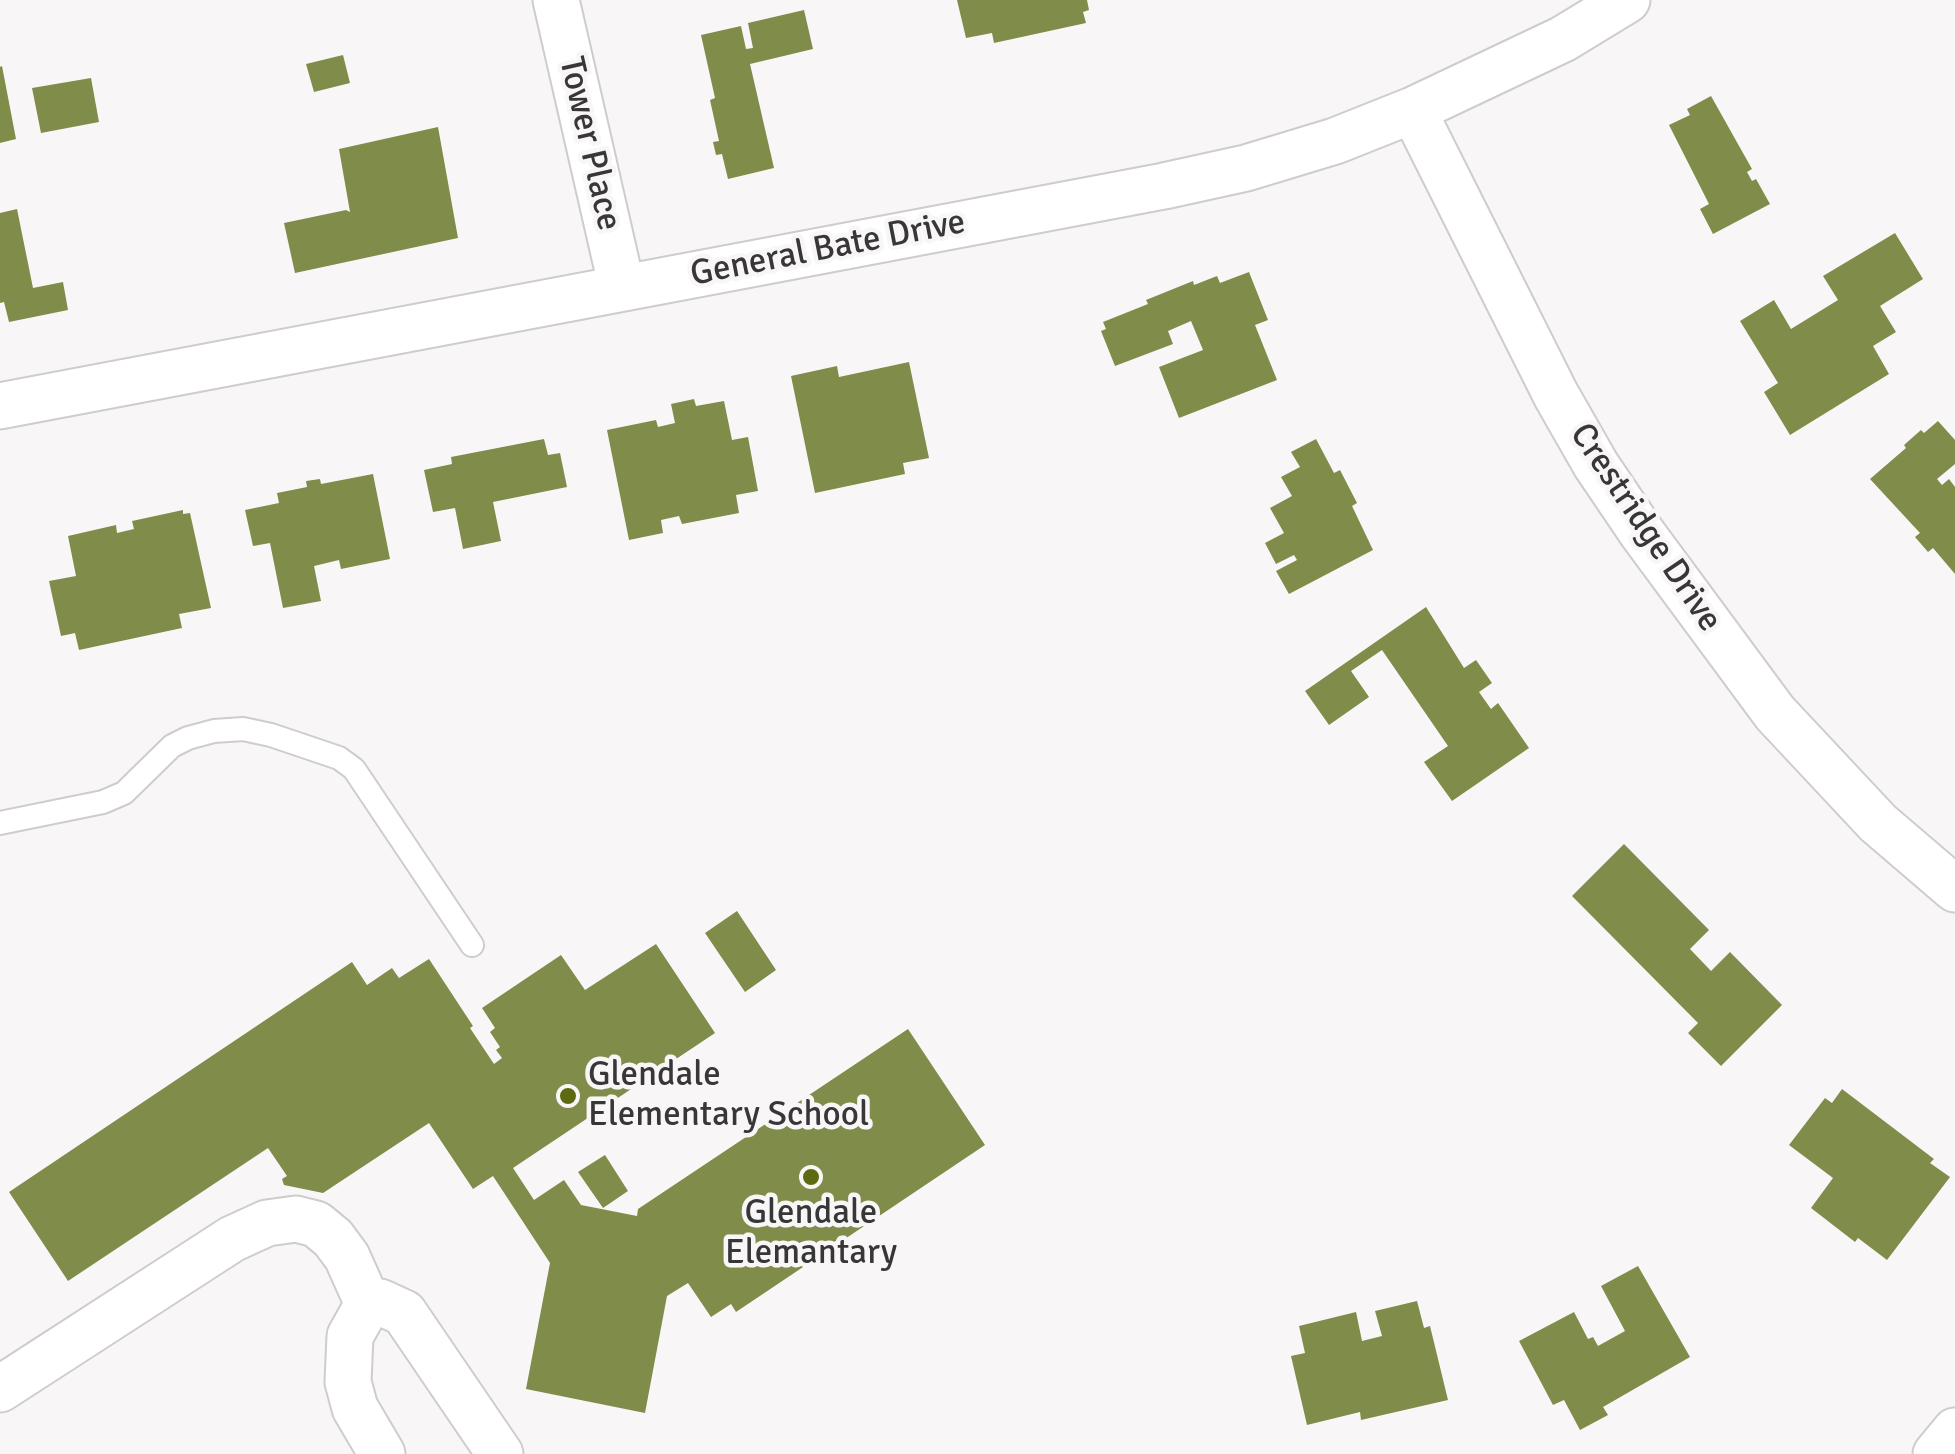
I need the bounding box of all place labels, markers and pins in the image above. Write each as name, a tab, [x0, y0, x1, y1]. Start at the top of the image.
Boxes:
place label: Glendale Elementary School	[588, 1055, 869, 1137]
marker: Glendale Elementary School	[557, 1085, 579, 1107]
marker: Glendale Elemantary	[800, 1166, 822, 1188]
place label: Glendale Elemantary	[725, 1193, 897, 1275]

